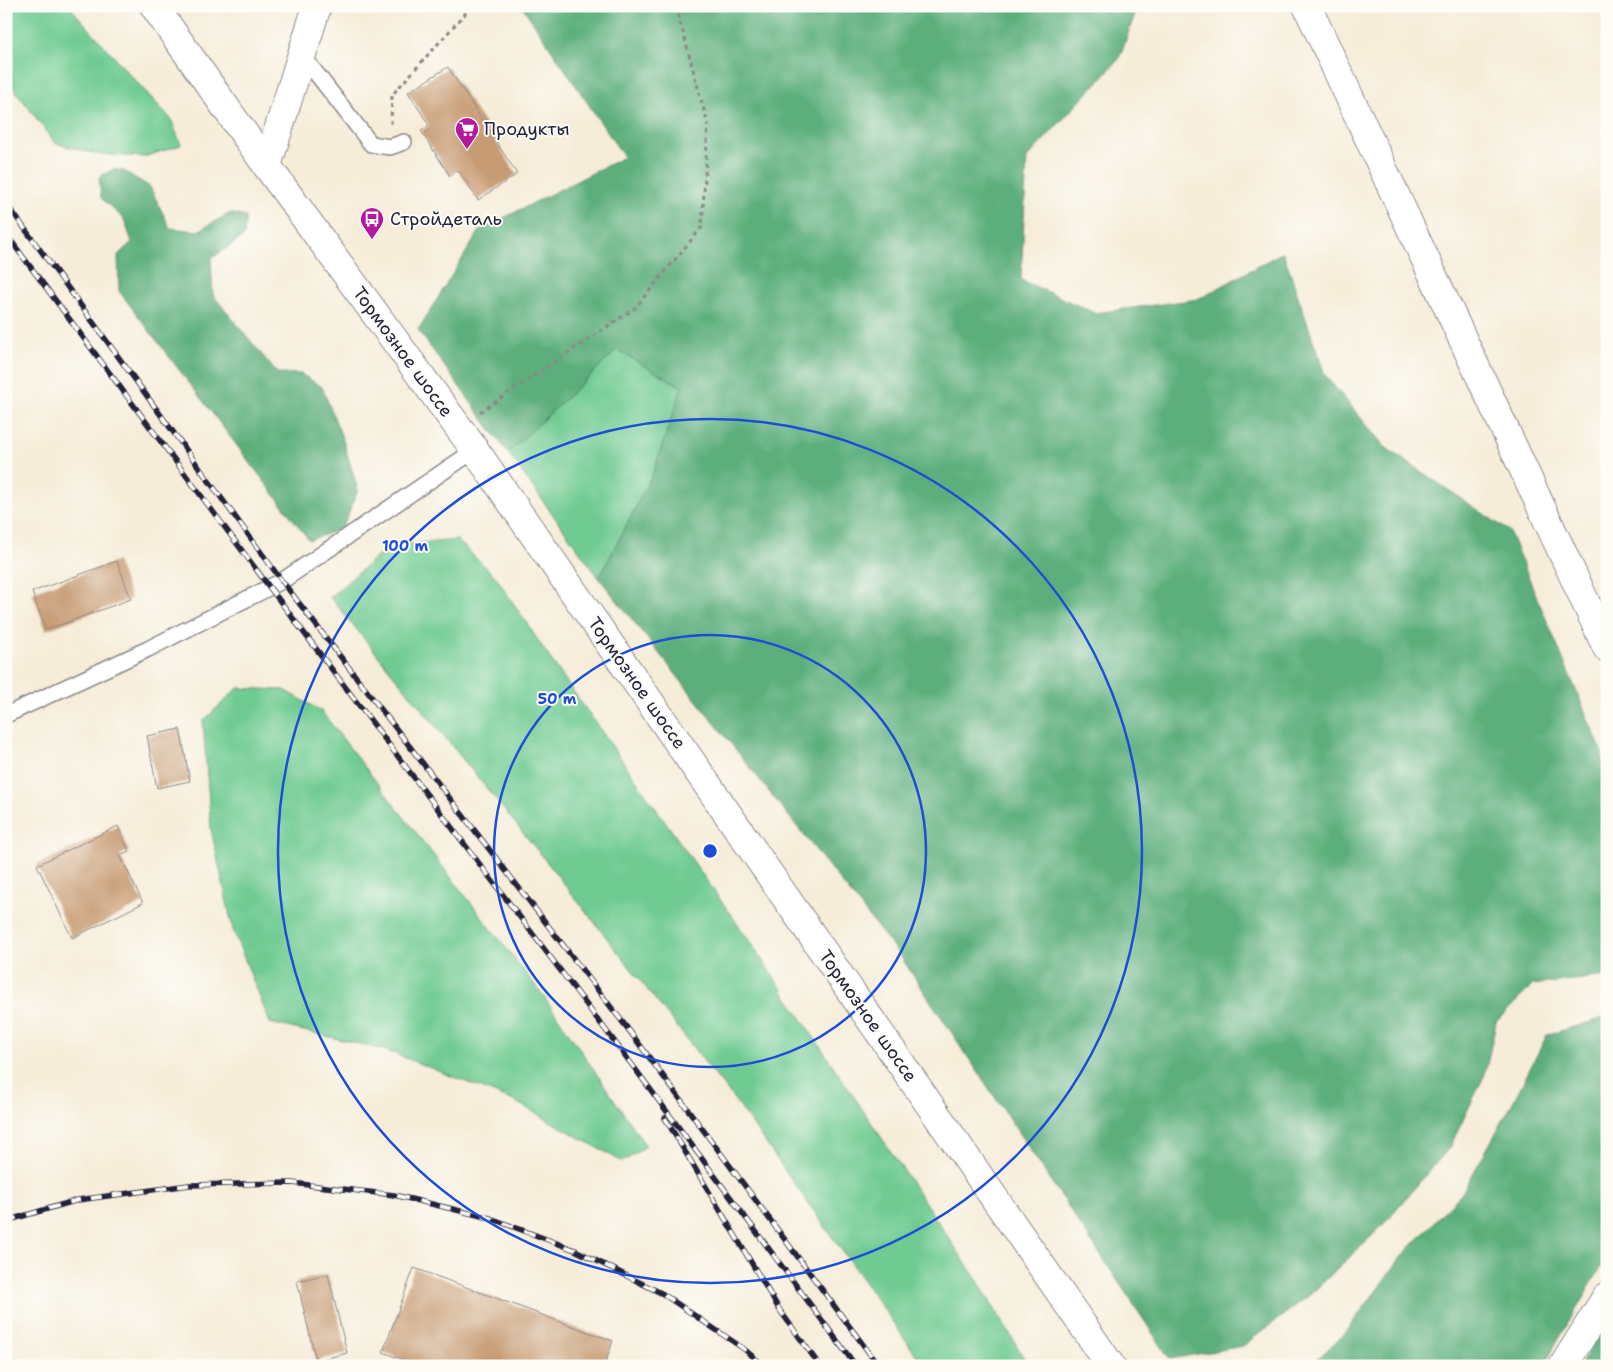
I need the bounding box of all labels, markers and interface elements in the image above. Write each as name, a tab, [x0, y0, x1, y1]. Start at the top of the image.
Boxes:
supermarket icon: Продукты	[454, 116, 480, 150]
place label: Продукты	[484, 117, 570, 141]
bus stop icon: Стройдеталь	[359, 206, 385, 240]
place label: Стройдеталь	[390, 207, 502, 231]
street label: Тормозное шоссе	[347, 282, 459, 422]
text: 100 m	[382, 536, 428, 556]
street label: Тормозное шоссе	[582, 612, 692, 754]
text: 50 m	[538, 689, 577, 709]
centre of rings	[701, 842, 719, 860]
street label: Тормозное шоссе	[813, 945, 923, 1087]

